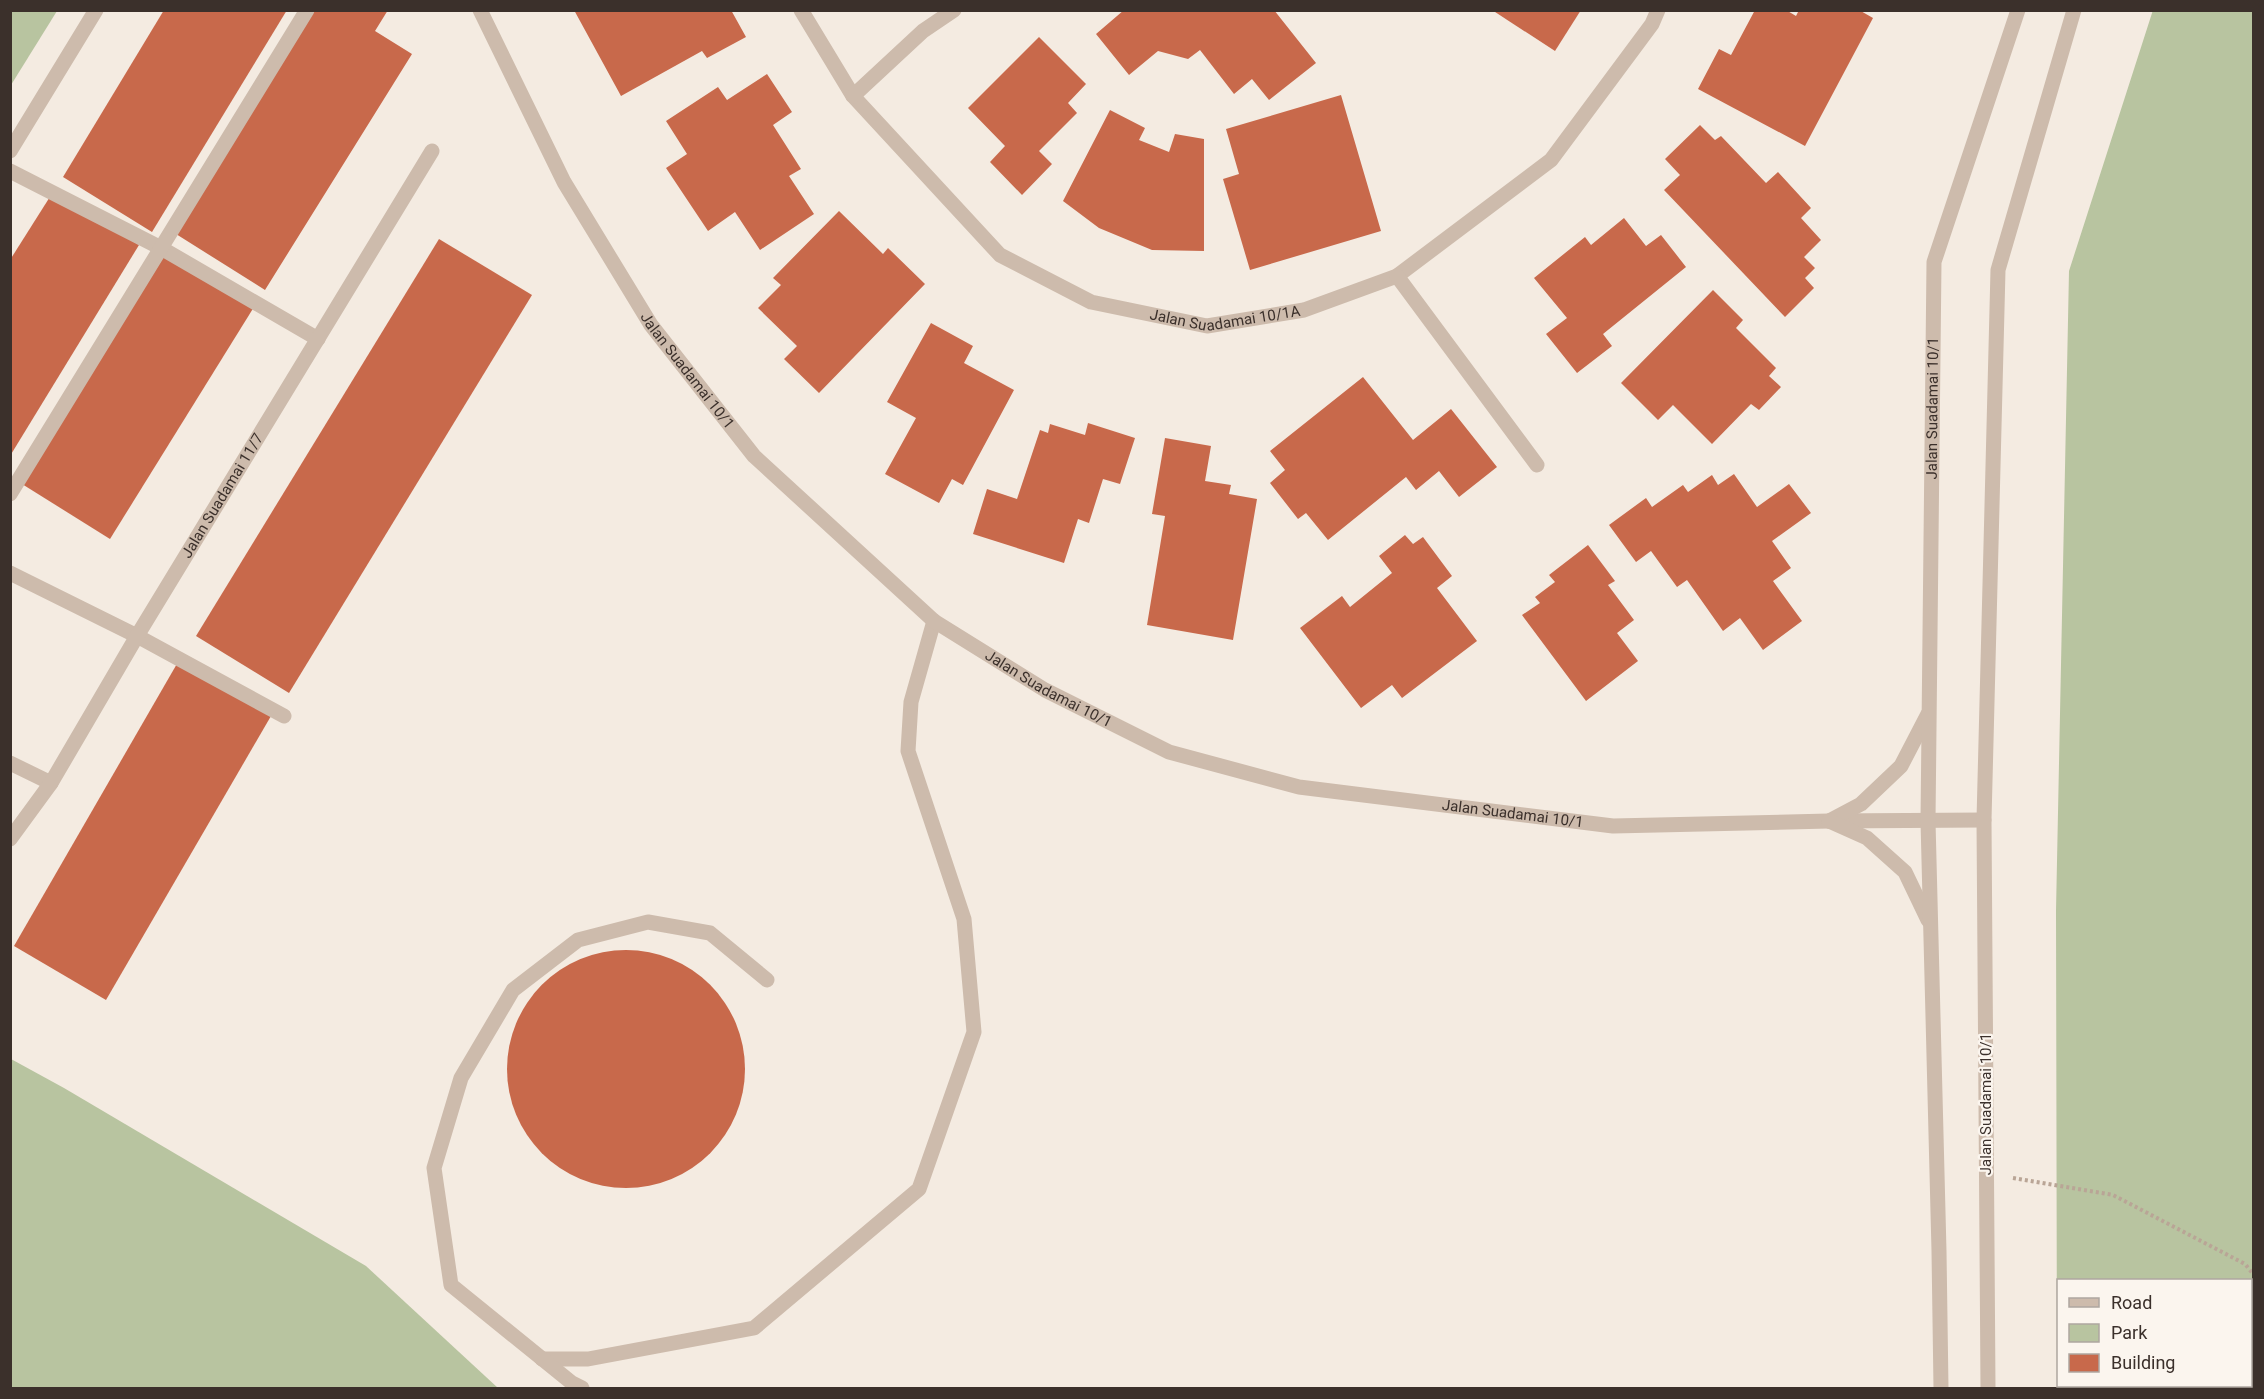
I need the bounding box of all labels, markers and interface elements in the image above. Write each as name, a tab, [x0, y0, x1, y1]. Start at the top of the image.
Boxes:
street label: Jalan Suadamai 10/1A	[1148, 302, 1302, 335]
street label: Jalan Suadamai 10/1	[637, 309, 738, 432]
street label: Jalan Suadamai 10/1	[1923, 337, 1942, 480]
street label: Jalan Suadamai 11/7	[178, 430, 267, 561]
street label: Jalan Suadamai 10/1	[982, 646, 1115, 731]
street label: Jalan Suadamai 10/1	[1441, 796, 1585, 831]
street label: Jalan Suadamai 10/1	[1977, 1033, 1995, 1175]
legend	[2057, 1279, 2252, 1387]
text: Road	[2111, 1292, 2152, 1313]
text: Park	[2111, 1322, 2148, 1343]
text: Building	[2111, 1352, 2175, 1373]

